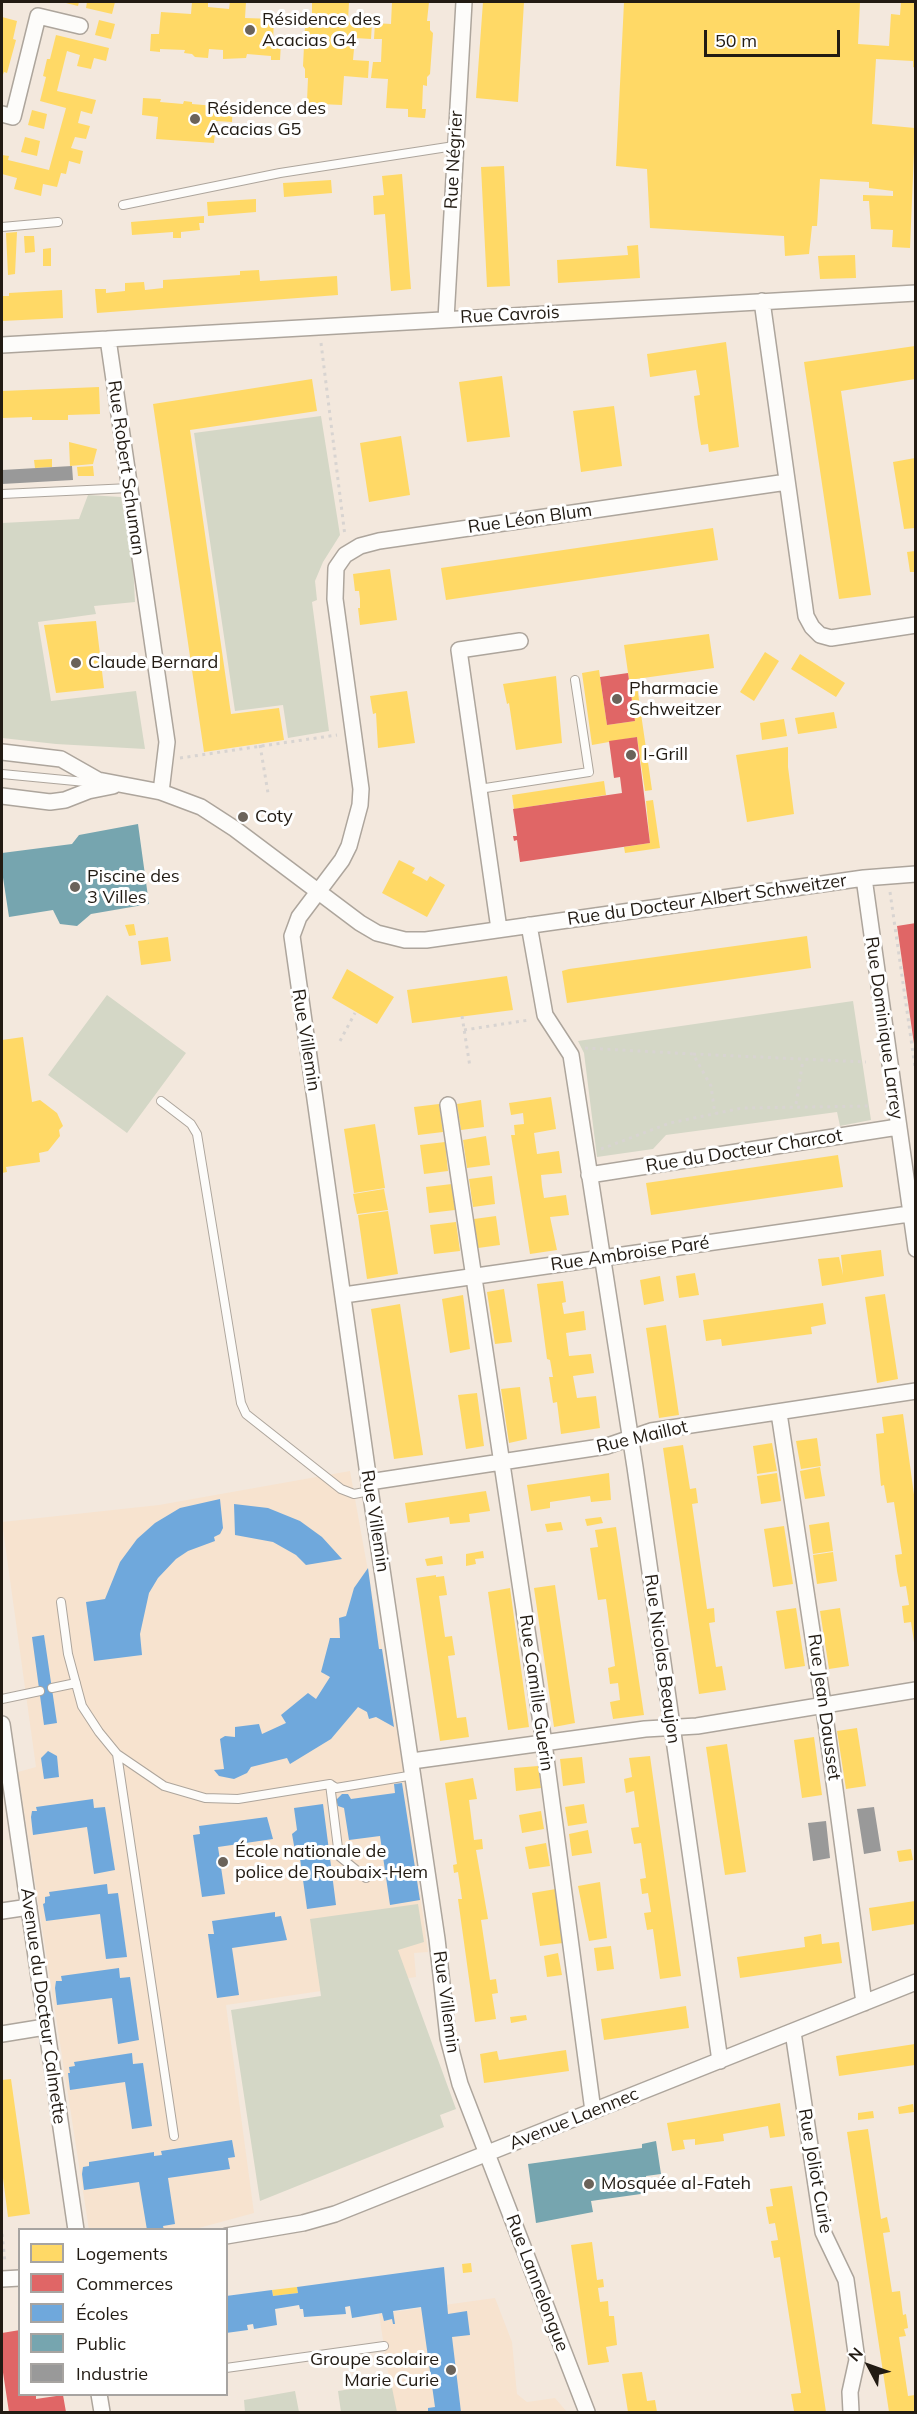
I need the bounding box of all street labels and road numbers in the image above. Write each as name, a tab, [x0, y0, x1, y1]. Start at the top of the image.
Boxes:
street label: Rue Négrier	[441, 110, 467, 210]
street label: Rue Cavrois	[460, 302, 560, 328]
street label: Rue Robert Schuman	[103, 379, 149, 557]
street label: Rue Léon Blum	[467, 500, 593, 538]
street label: Rue du Docteur Albert Schweitzer	[566, 870, 848, 930]
street label: Rue Dominique Larrey	[860, 935, 908, 1121]
street label: Rue Villemin	[287, 987, 325, 1093]
street label: Rue du Docteur Charcot	[644, 1125, 844, 1177]
street label: Rue Ambroise Paré	[549, 1232, 711, 1276]
street label: Rue Maillot	[594, 1416, 690, 1458]
street label: Rue Villemin	[356, 1468, 394, 1574]
street label: Rue Nicolas Beaujon	[639, 1573, 685, 1745]
street label: Rue Camille Guerin	[514, 1613, 558, 1773]
street label: Rue Jean Dausset	[803, 1632, 845, 1782]
street label: Avenue du Docteur Calmette	[16, 1887, 70, 2125]
street label: Rue Villemin	[428, 1949, 464, 2055]
street label: Avenue Laennec	[506, 2083, 642, 2155]
street label: Rue Joliot Curie	[793, 2107, 837, 2235]
street label: Rue Lannelongue	[501, 2211, 573, 2355]

